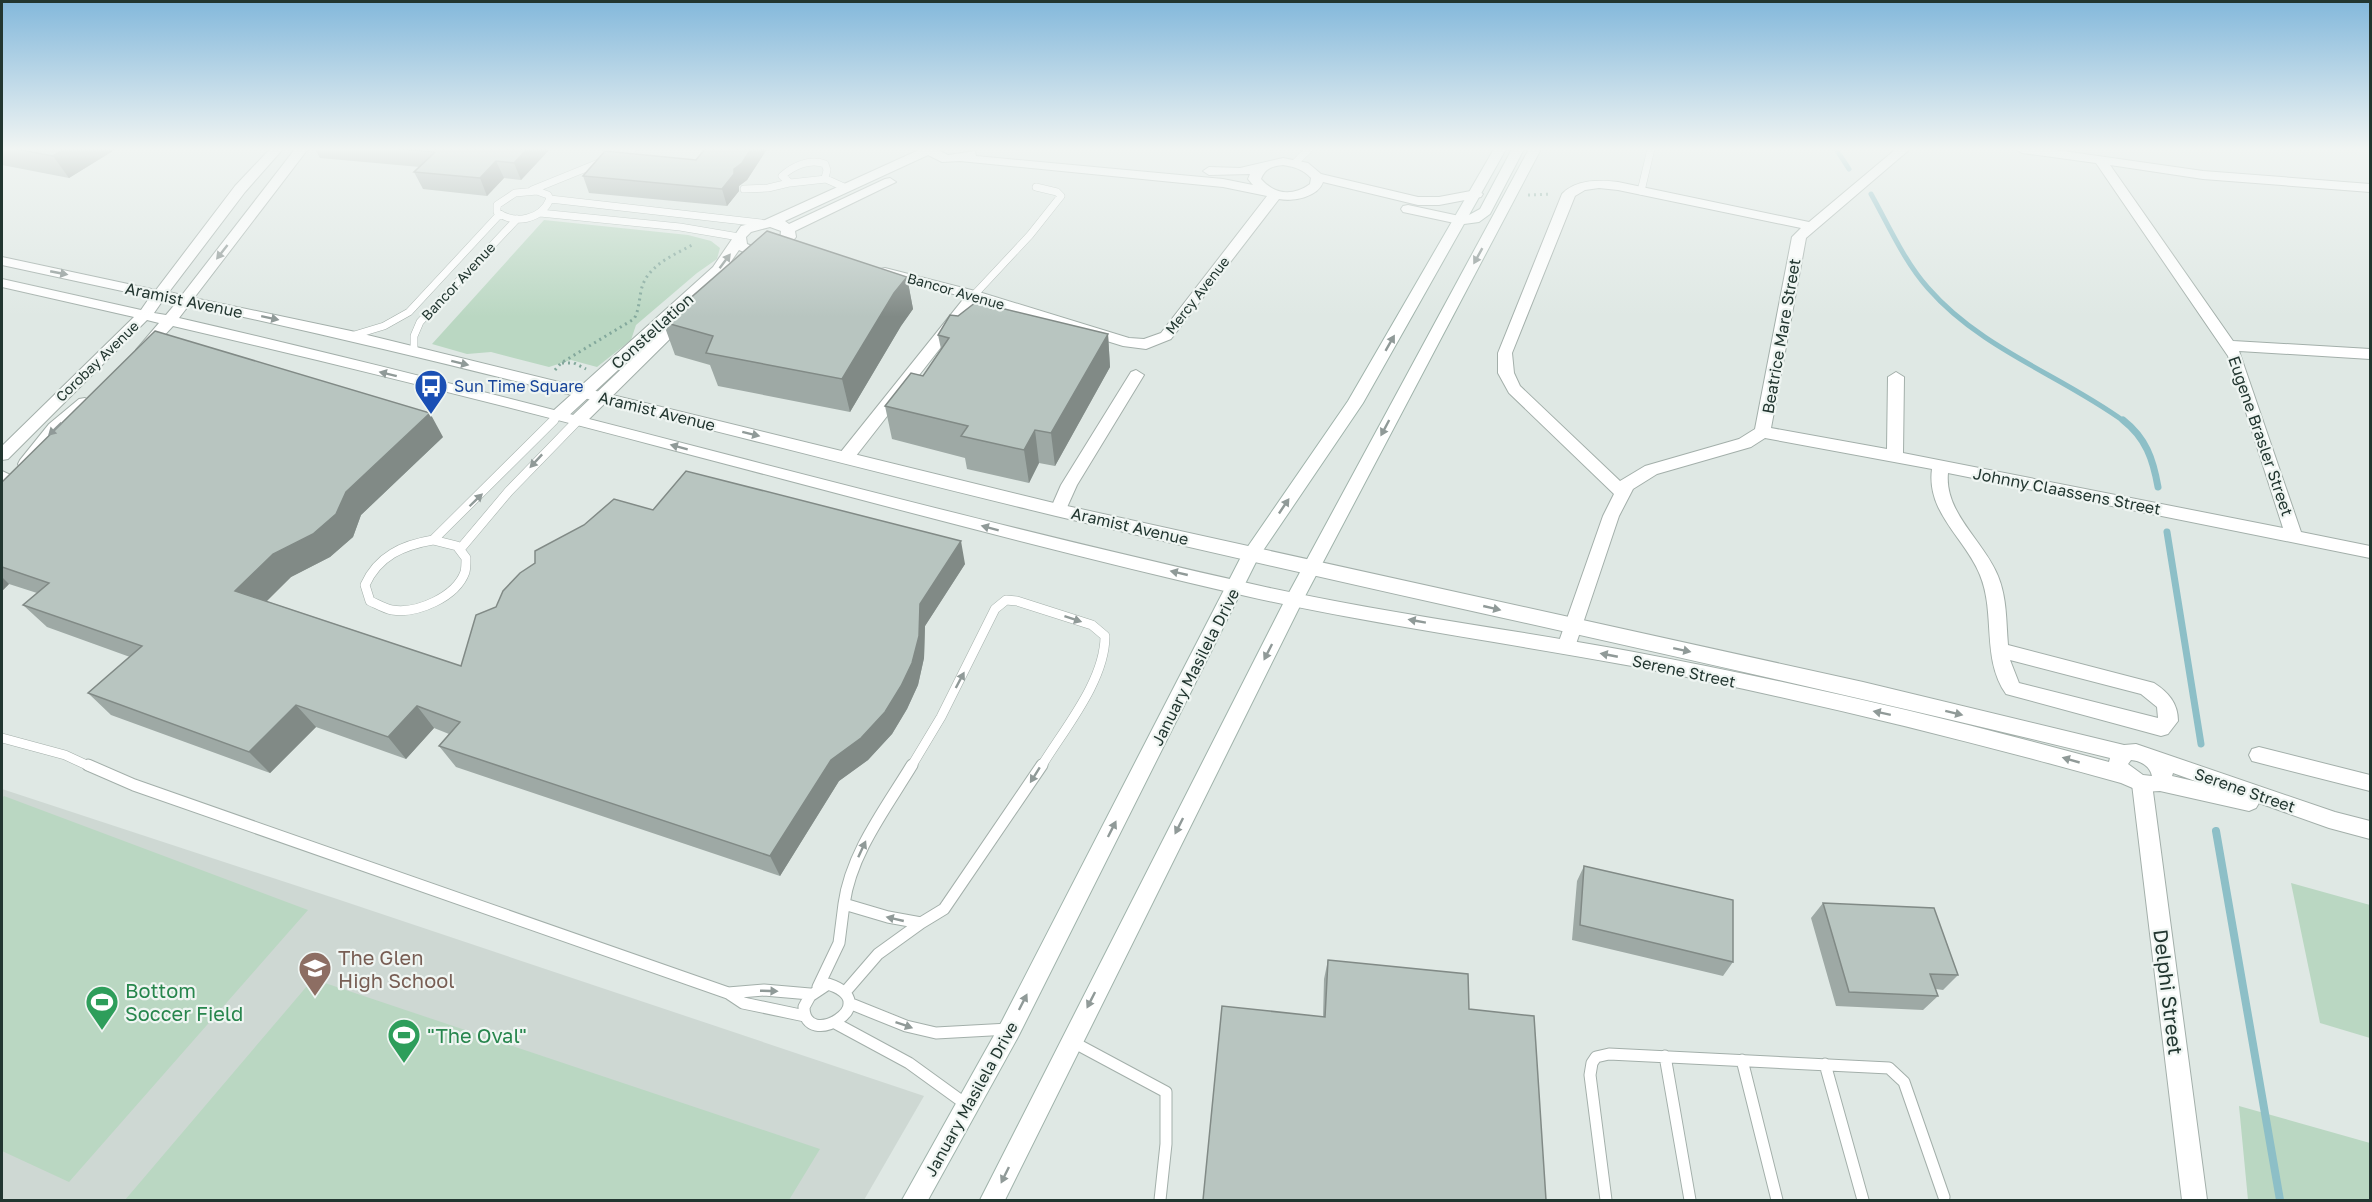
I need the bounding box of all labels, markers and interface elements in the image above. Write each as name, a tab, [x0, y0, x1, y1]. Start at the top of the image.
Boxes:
street label: Bancor Avenue	[418, 239, 498, 323]
one-way arrow	[216, 244, 228, 260]
one-way arrow	[1473, 248, 1483, 265]
street label: Mercy Avenue	[1161, 253, 1233, 337]
one-way arrow	[718, 254, 730, 269]
street label: Beatrice Mare Street	[1757, 257, 1805, 415]
one-way arrow	[50, 269, 69, 278]
street label: Bancor Avenue	[905, 269, 1007, 313]
street label: Aramist Avenue	[123, 278, 245, 322]
street label: Constellation	[607, 289, 697, 373]
one-way arrow	[261, 314, 279, 324]
street label: Corobay Avenue	[52, 317, 142, 405]
one-way arrow	[1385, 335, 1396, 351]
street label: Eugene Brasler Street	[2224, 353, 2298, 519]
one-way arrow	[451, 358, 469, 368]
one-way arrow	[379, 368, 397, 378]
bus stop icon: Sun Time Square	[413, 368, 449, 415]
place label: Sun Time Square	[454, 376, 584, 396]
street label: Aramist Avenue	[597, 387, 717, 435]
one-way arrow	[1380, 419, 1390, 436]
one-way arrow	[48, 422, 62, 436]
one-way arrow	[742, 430, 760, 439]
one-way arrow	[670, 441, 688, 451]
one-way arrow	[529, 454, 543, 469]
street label: Johnny Claassens Street	[1972, 463, 2162, 519]
one-way arrow	[468, 493, 482, 507]
one-way arrow	[1278, 499, 1290, 515]
street label: Aramist Avenue	[1069, 503, 1191, 549]
one-way arrow	[980, 523, 999, 533]
one-way arrow	[1170, 568, 1189, 578]
street label: January Masilela Drive	[1147, 585, 1243, 749]
one-way arrow	[1483, 603, 1501, 613]
one-way arrow	[1064, 614, 1082, 624]
one-way arrow	[1407, 616, 1426, 625]
one-way arrow	[1263, 644, 1272, 661]
one-way arrow	[1673, 646, 1692, 655]
one-way arrow	[1599, 650, 1618, 660]
street label: Serene Street	[1630, 650, 1738, 692]
one-way arrow	[955, 671, 965, 688]
one-way arrow	[1872, 707, 1891, 717]
one-way arrow	[1945, 708, 1963, 718]
one-way arrow	[2062, 755, 2080, 764]
street label: Serene Street	[2192, 763, 2298, 817]
one-way arrow	[1030, 767, 1041, 783]
one-way arrow	[1175, 818, 1184, 835]
one-way arrow	[1108, 820, 1117, 837]
one-way arrow	[858, 840, 867, 857]
one-way arrow	[886, 913, 904, 923]
street label: Delphi Street	[2149, 928, 2189, 1056]
place label: The Glen High School	[338, 945, 455, 992]
school or university icon: The Glen High School	[297, 950, 333, 997]
place label: Bottom Soccer Field	[125, 978, 243, 1025]
sports icon: Bottom Soccer Field	[84, 984, 120, 1031]
one-way arrow	[759, 986, 778, 995]
one-way arrow	[1087, 992, 1096, 1009]
one-way arrow	[1019, 994, 1028, 1011]
sports icon: "The Oval"	[386, 1017, 422, 1064]
street label: January Masilela Drive	[920, 1018, 1022, 1180]
one-way arrow	[895, 1020, 913, 1030]
place label: "The Oval"	[427, 1023, 527, 1047]
one-way arrow	[1000, 1166, 1010, 1184]

